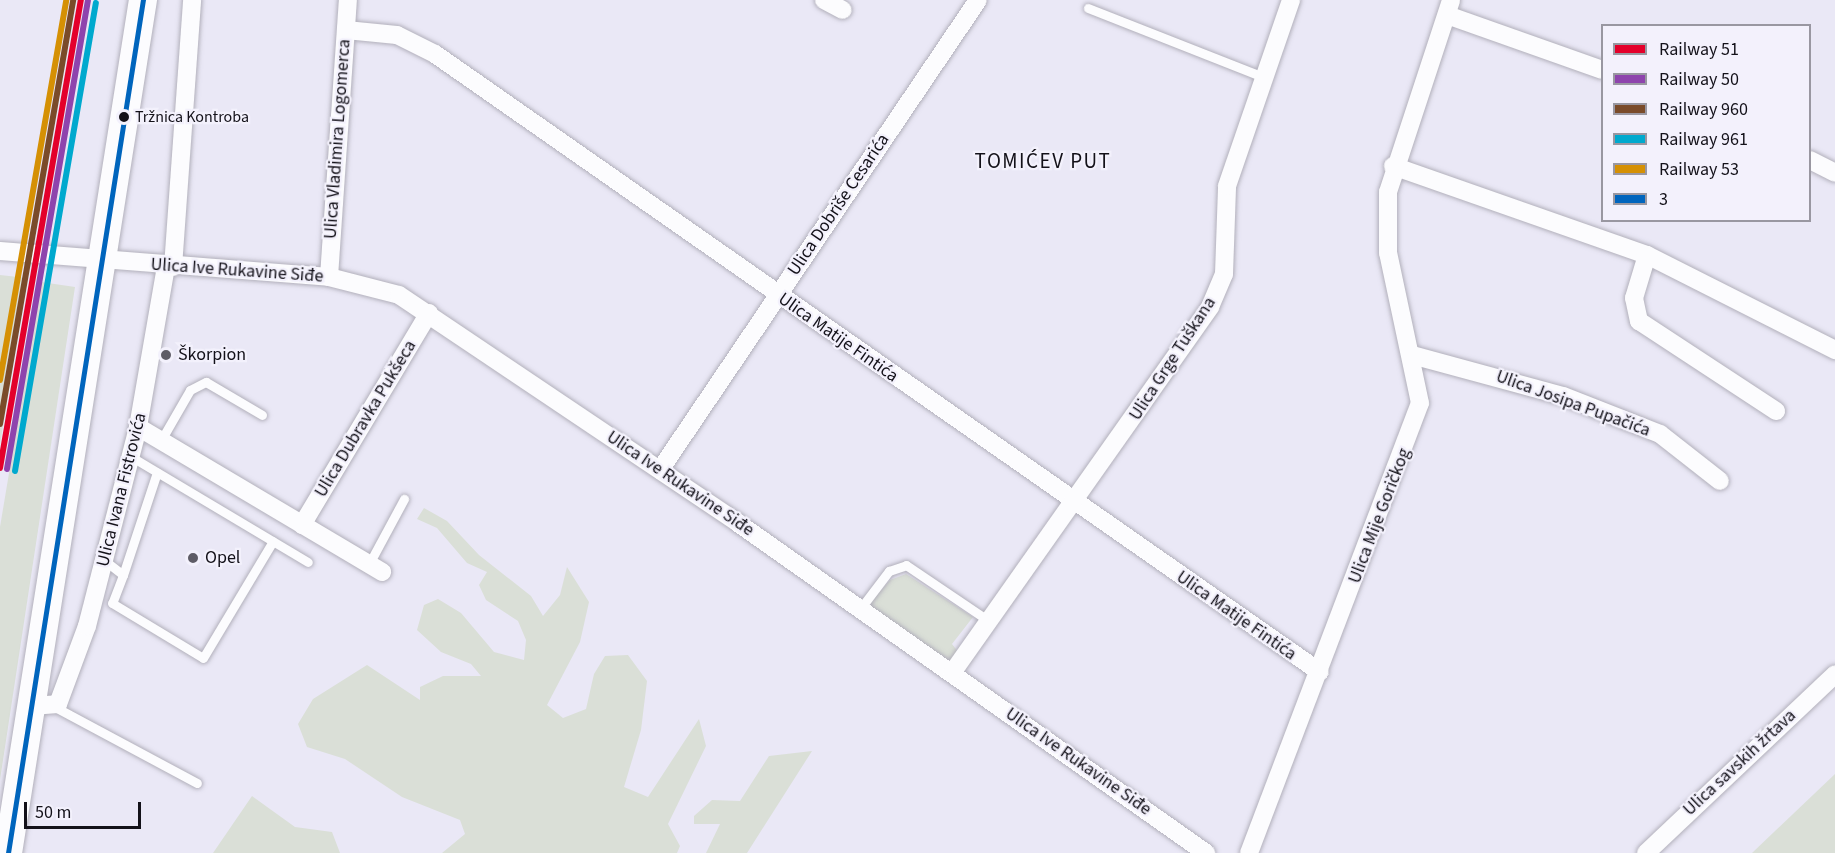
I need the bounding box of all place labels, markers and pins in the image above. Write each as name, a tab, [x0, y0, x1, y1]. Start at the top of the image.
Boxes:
place label: Tržnica Kontroba	[135, 107, 249, 127]
marker: Tržnica Kontroba	[118, 111, 130, 123]
place label: Škorpion	[178, 344, 246, 366]
marker: Škorpion	[159, 348, 173, 362]
place label: Opel	[205, 547, 240, 569]
marker: Opel	[186, 551, 200, 565]

